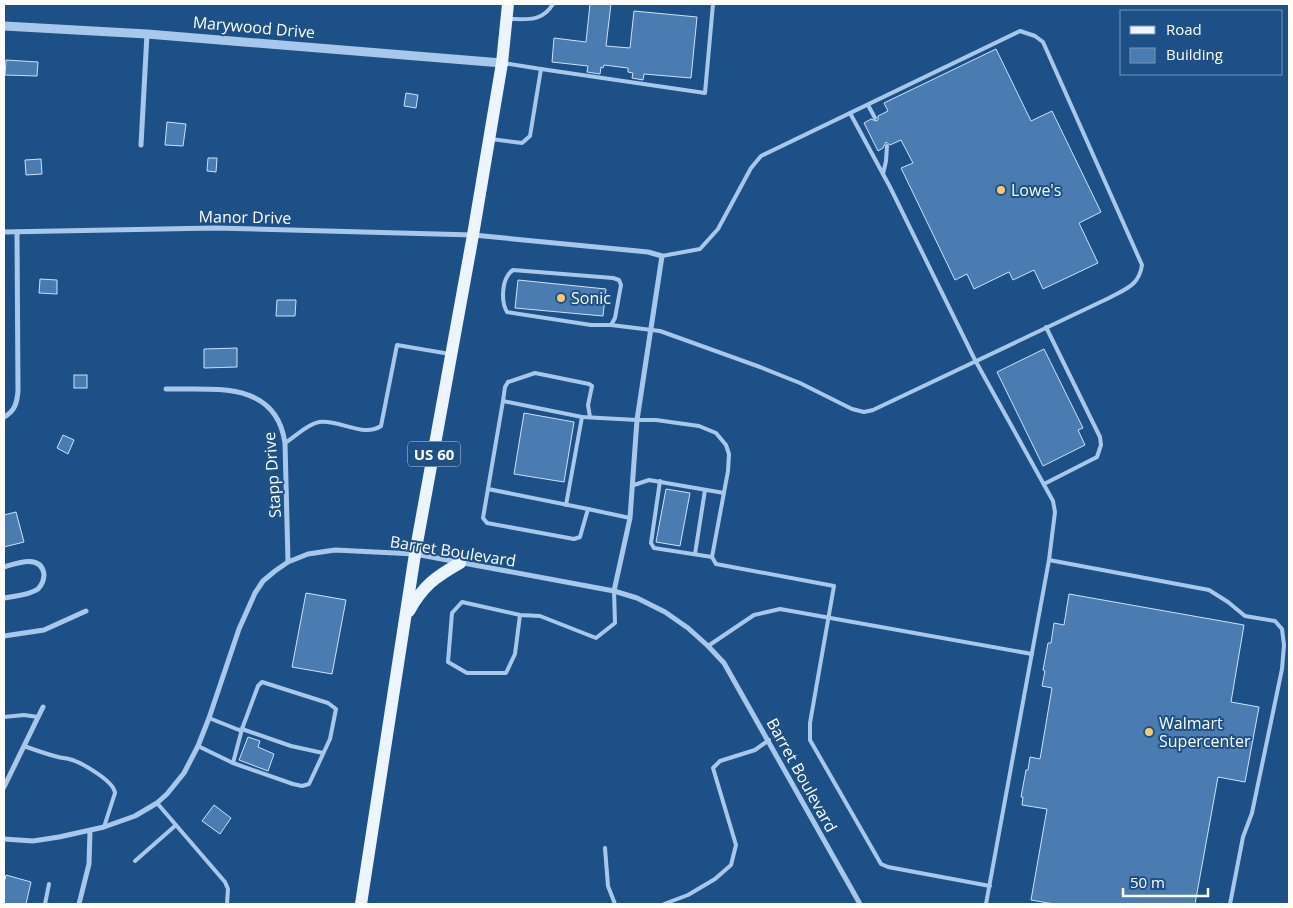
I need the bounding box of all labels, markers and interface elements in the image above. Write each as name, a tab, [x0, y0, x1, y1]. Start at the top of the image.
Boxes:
legend	[1120, 10, 1283, 75]
street label: Marywood Drive	[192, 11, 316, 43]
text: Road	[1166, 19, 1202, 39]
text: Building	[1166, 44, 1223, 64]
place label: Lowe's	[1011, 179, 1062, 201]
marker: Lowe's	[995, 184, 1007, 196]
street label: Manor Drive	[199, 205, 291, 229]
place label: Sonic	[571, 287, 611, 309]
marker: Sonic	[555, 292, 567, 304]
street label: Stapp Drive	[258, 431, 286, 519]
road number: US 60	[408, 442, 460, 466]
street label: Barret Boulevard	[388, 530, 518, 572]
place label: Walmart Supercenter	[1159, 712, 1251, 752]
street label: Barret Boulevard	[762, 714, 842, 836]
marker: Walmart Supercenter	[1143, 726, 1155, 738]
scale bar	[1123, 866, 1208, 898]
text: 50 m	[1130, 872, 1165, 892]

